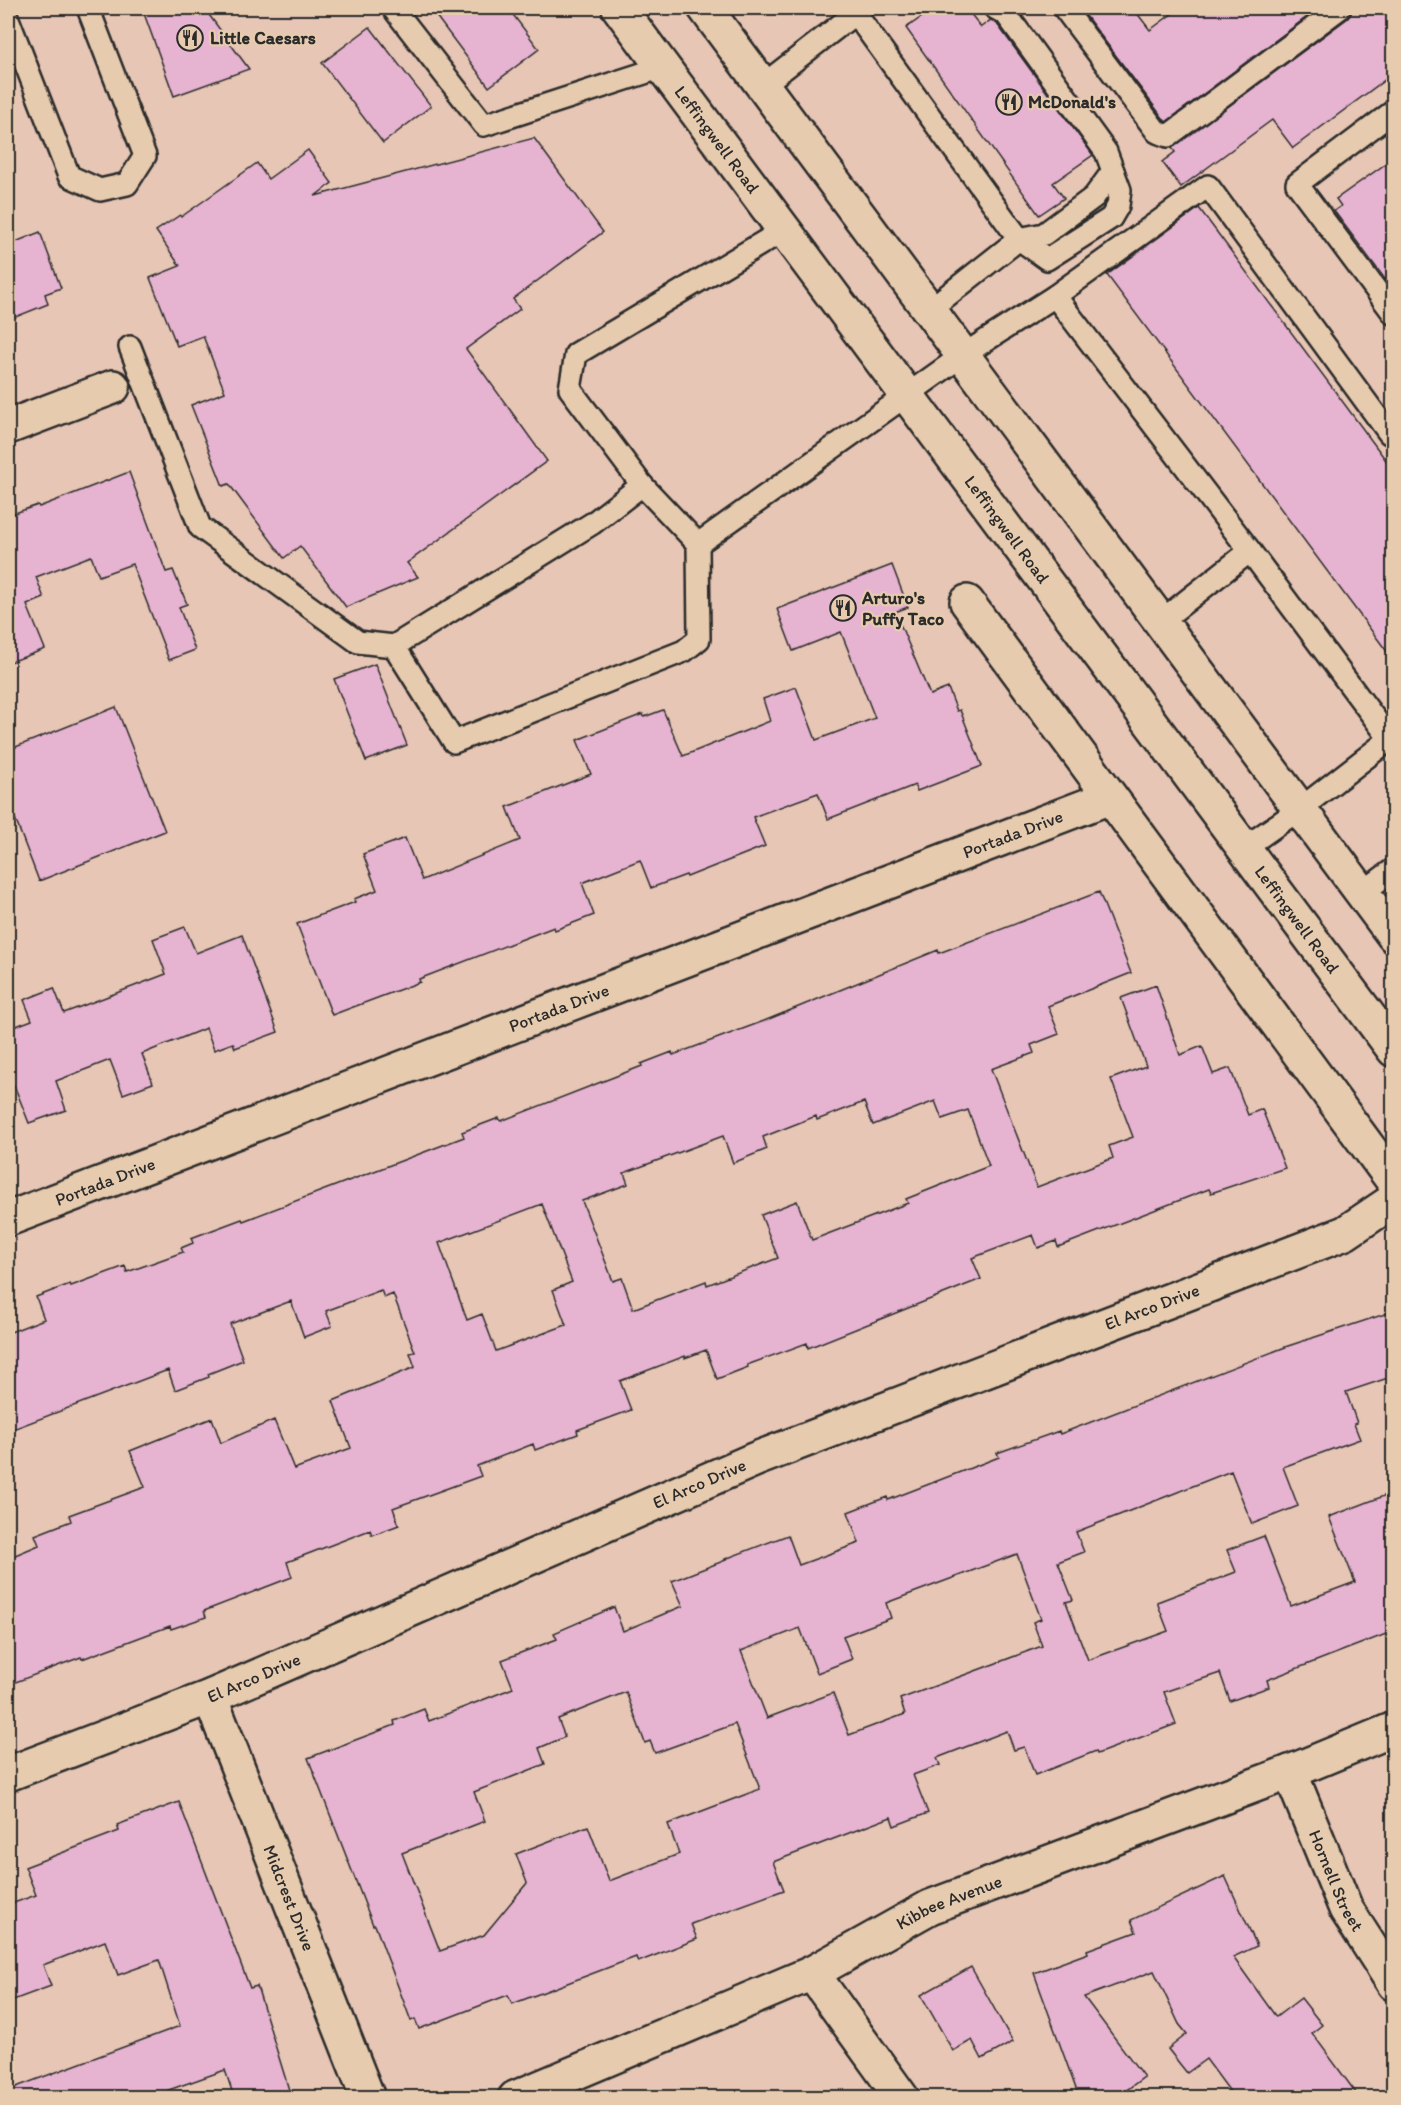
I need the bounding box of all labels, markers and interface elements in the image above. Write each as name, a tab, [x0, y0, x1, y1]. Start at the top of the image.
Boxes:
restaurant icon: Little Caesars	[175, 23, 205, 53]
place label: Little Caesars	[210, 27, 316, 49]
street label: Leffingwell Road	[670, 81, 764, 198]
restaurant icon: McDonald's	[994, 87, 1024, 117]
place label: McDonald's	[1028, 91, 1116, 113]
street label: Leffingwell Road	[960, 471, 1054, 588]
place label: Arturo's Puffy Taco	[861, 587, 944, 630]
restaurant icon: Arturo's Puffy Taco	[828, 593, 858, 623]
street label: Portada Drive	[960, 805, 1066, 863]
street label: Leffingwell Road	[1250, 861, 1344, 978]
street label: Portada Drive	[506, 979, 612, 1037]
street label: Portada Drive	[52, 1153, 158, 1211]
street label: El Arco Drive	[1101, 1279, 1203, 1335]
street label: El Arco Drive	[649, 1454, 750, 1514]
street label: El Arco Drive	[204, 1648, 304, 1708]
street label: Hornell Street	[1304, 1827, 1369, 1936]
street label: Midcrest Drive	[258, 1842, 320, 1954]
street label: Kibbee Avenue	[892, 1870, 1005, 1935]

